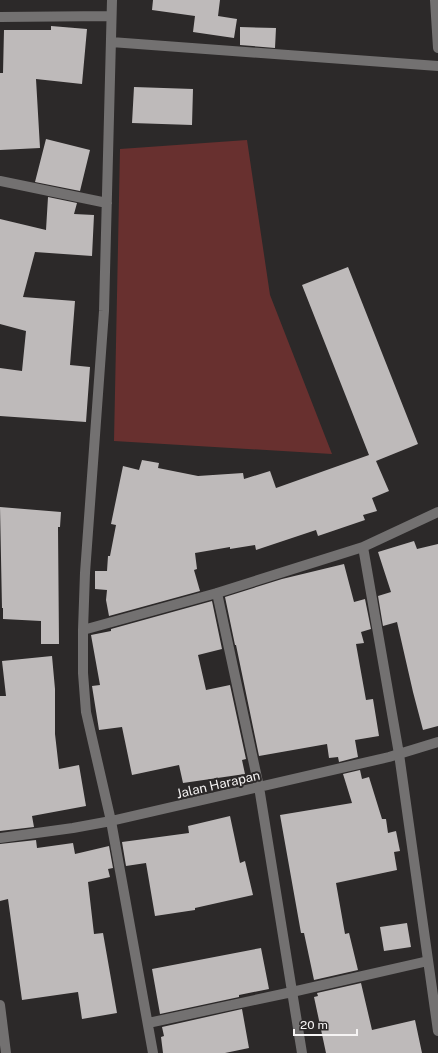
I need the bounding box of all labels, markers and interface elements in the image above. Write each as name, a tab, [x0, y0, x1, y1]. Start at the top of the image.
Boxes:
street label: Jalan Harapan	[175, 768, 261, 801]
scale bar	[294, 1011, 357, 1037]
text: 20 m	[300, 1018, 328, 1032]

